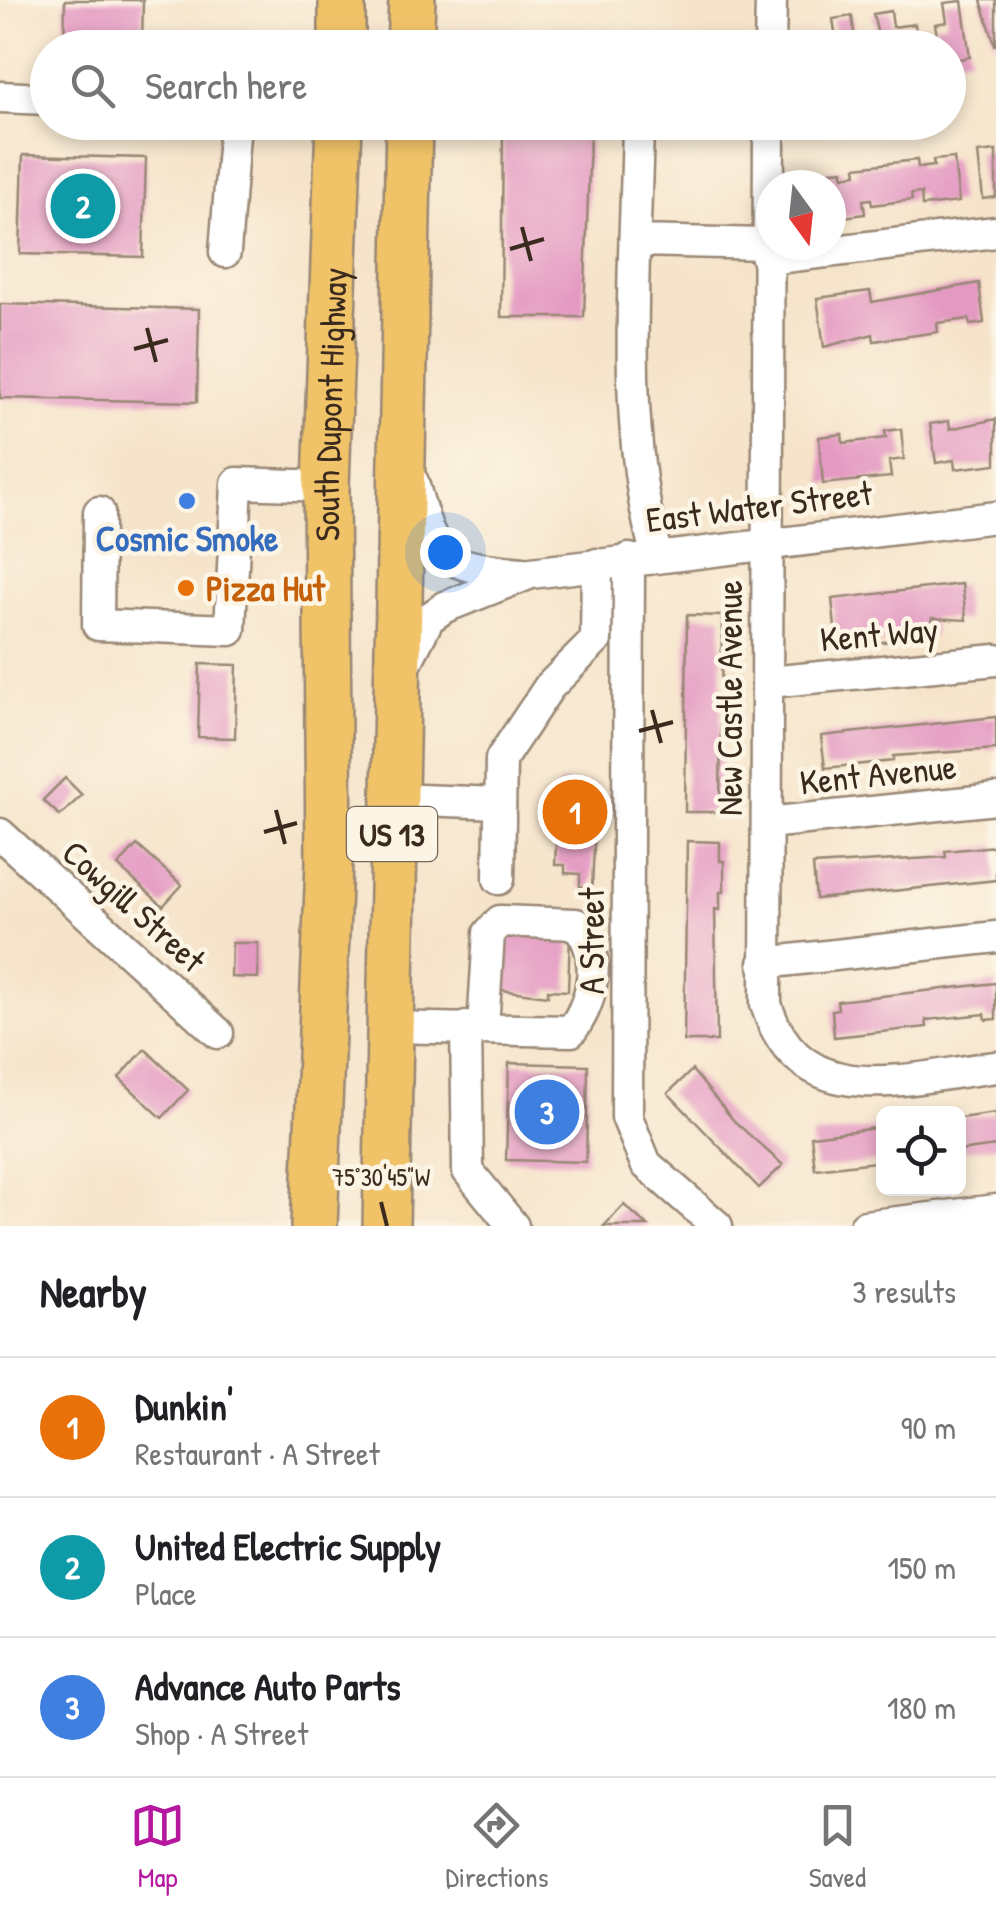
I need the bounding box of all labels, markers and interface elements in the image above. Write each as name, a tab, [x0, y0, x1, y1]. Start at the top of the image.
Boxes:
search box	[30, 30, 966, 140]
icon: search	[65, 58, 120, 113]
text: Search here	[145, 59, 307, 111]
pin: 2	[51, 168, 116, 244]
north arrow	[756, 170, 846, 260]
street label: South Dupont Highway	[302, 267, 357, 541]
street label: East Water Street	[643, 469, 875, 543]
marker: Cosmic Smoke	[176, 490, 198, 512]
place label: Cosmic Smoke	[96, 515, 278, 562]
your location	[420, 527, 471, 578]
place label: Pizza Hut	[206, 565, 326, 612]
marker: Pizza Hut	[175, 577, 197, 599]
street label: New Castle Avenue	[706, 580, 753, 816]
street label: Kent Way	[818, 605, 940, 663]
street label: Kent Avenue	[798, 742, 959, 806]
pin: 1	[542, 774, 608, 850]
road number: US 13	[347, 807, 437, 861]
street label: Cowgill Street	[52, 829, 216, 983]
street label: A Street	[568, 887, 615, 994]
pin: 3	[514, 1074, 580, 1150]
map controls	[876, 1106, 966, 1196]
button: locate	[876, 1106, 966, 1196]
text: 75°30'45"W	[332, 1160, 431, 1194]
text: Nearby	[40, 1263, 147, 1320]
text: 3 results	[852, 1270, 956, 1313]
text: Dunkin'	[135, 1380, 233, 1432]
text: 1	[67, 1406, 78, 1449]
text: 90 m	[901, 1406, 956, 1449]
text: Restaurant · A Street	[135, 1432, 380, 1475]
text: United Electric Supply	[135, 1520, 441, 1572]
text: 2	[65, 1546, 80, 1589]
text: 150 m	[887, 1546, 956, 1589]
text: Place	[135, 1572, 197, 1615]
text: Advance Auto Parts	[135, 1660, 401, 1712]
text: 3	[65, 1686, 80, 1729]
text: 180 m	[887, 1686, 956, 1729]
text: Shop · A Street	[135, 1712, 308, 1755]
tab: Map	[130, 1798, 185, 1896]
tab: Directions	[445, 1798, 548, 1896]
tab: Saved	[809, 1798, 866, 1896]

